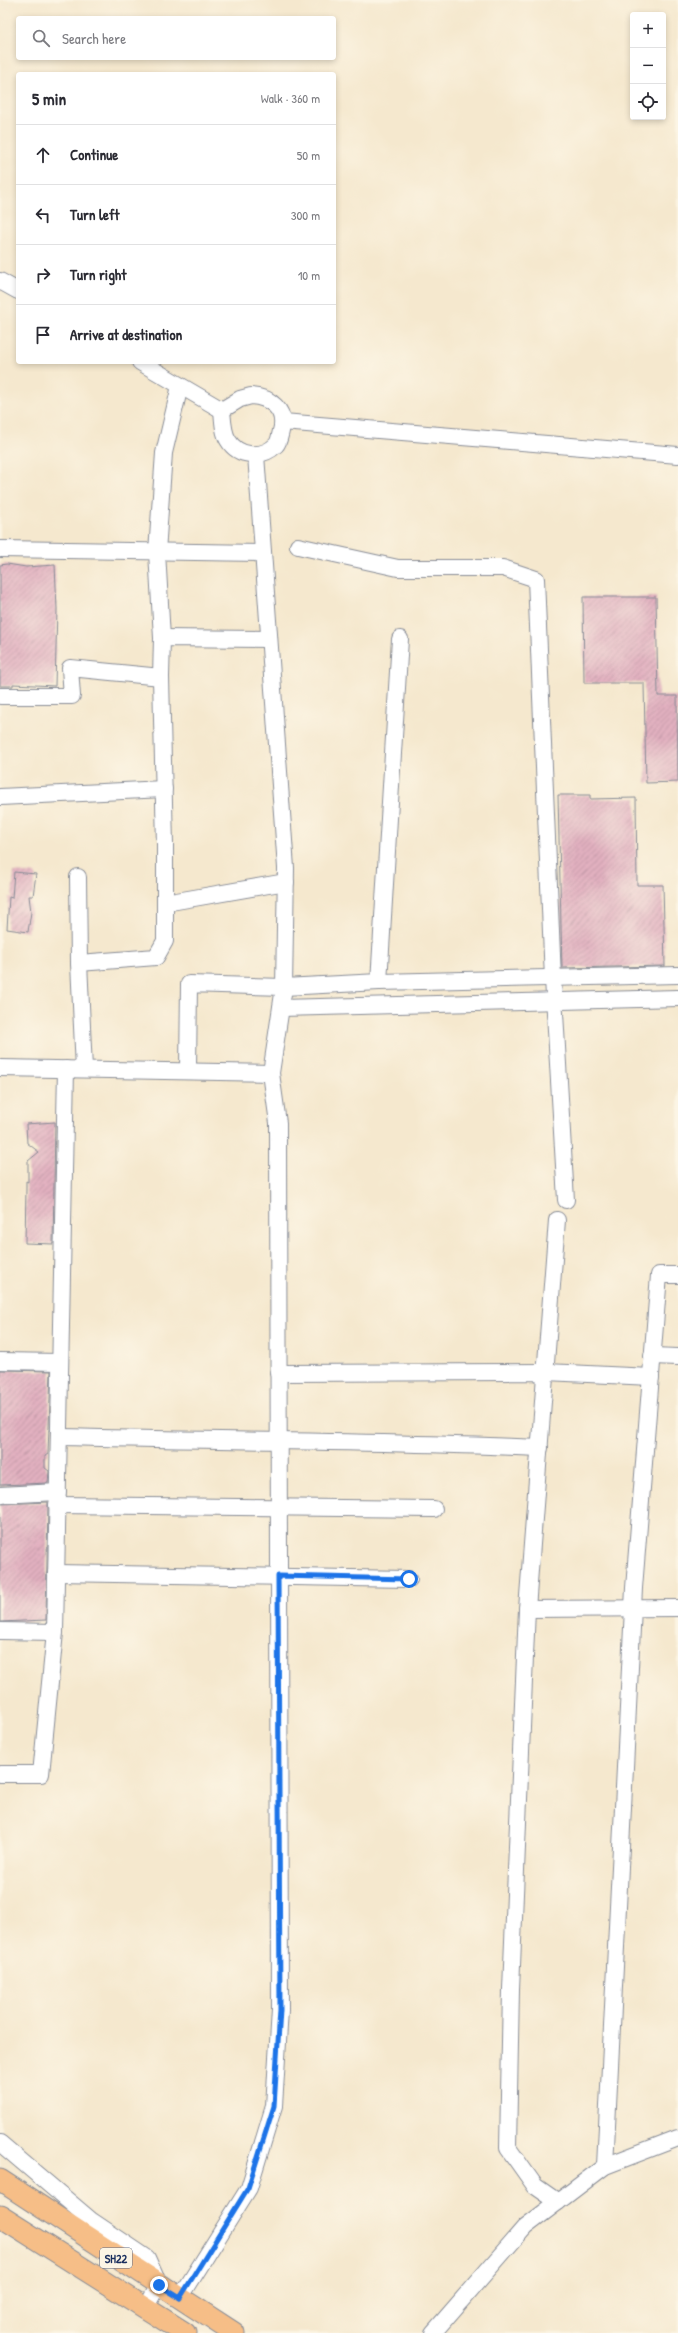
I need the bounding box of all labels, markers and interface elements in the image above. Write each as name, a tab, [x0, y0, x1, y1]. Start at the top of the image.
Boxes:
map controls	[630, 12, 666, 120]
button: +	[630, 12, 666, 48]
search box	[16, 16, 336, 60]
icon: search	[30, 27, 52, 49]
text: Search here	[62, 28, 126, 49]
button: −	[630, 48, 666, 84]
button: locate	[630, 84, 666, 120]
text: 5 min	[32, 87, 66, 110]
text: Walk · 360 m	[261, 89, 320, 107]
icon: ahead	[32, 144, 54, 166]
text: Continue	[70, 144, 118, 165]
text: 50 m	[297, 146, 320, 164]
icon: left	[32, 204, 54, 226]
text: Turn left	[70, 204, 120, 225]
text: 300 m	[291, 206, 320, 224]
icon: right	[32, 264, 54, 286]
text: Turn right	[70, 264, 126, 285]
text: 10 m	[298, 266, 320, 284]
icon: arrive	[32, 324, 54, 346]
text: Arrive at destination	[70, 324, 182, 345]
route start	[400, 1570, 418, 1588]
road number: SH22	[100, 2248, 132, 2268]
route end	[150, 2276, 168, 2294]

